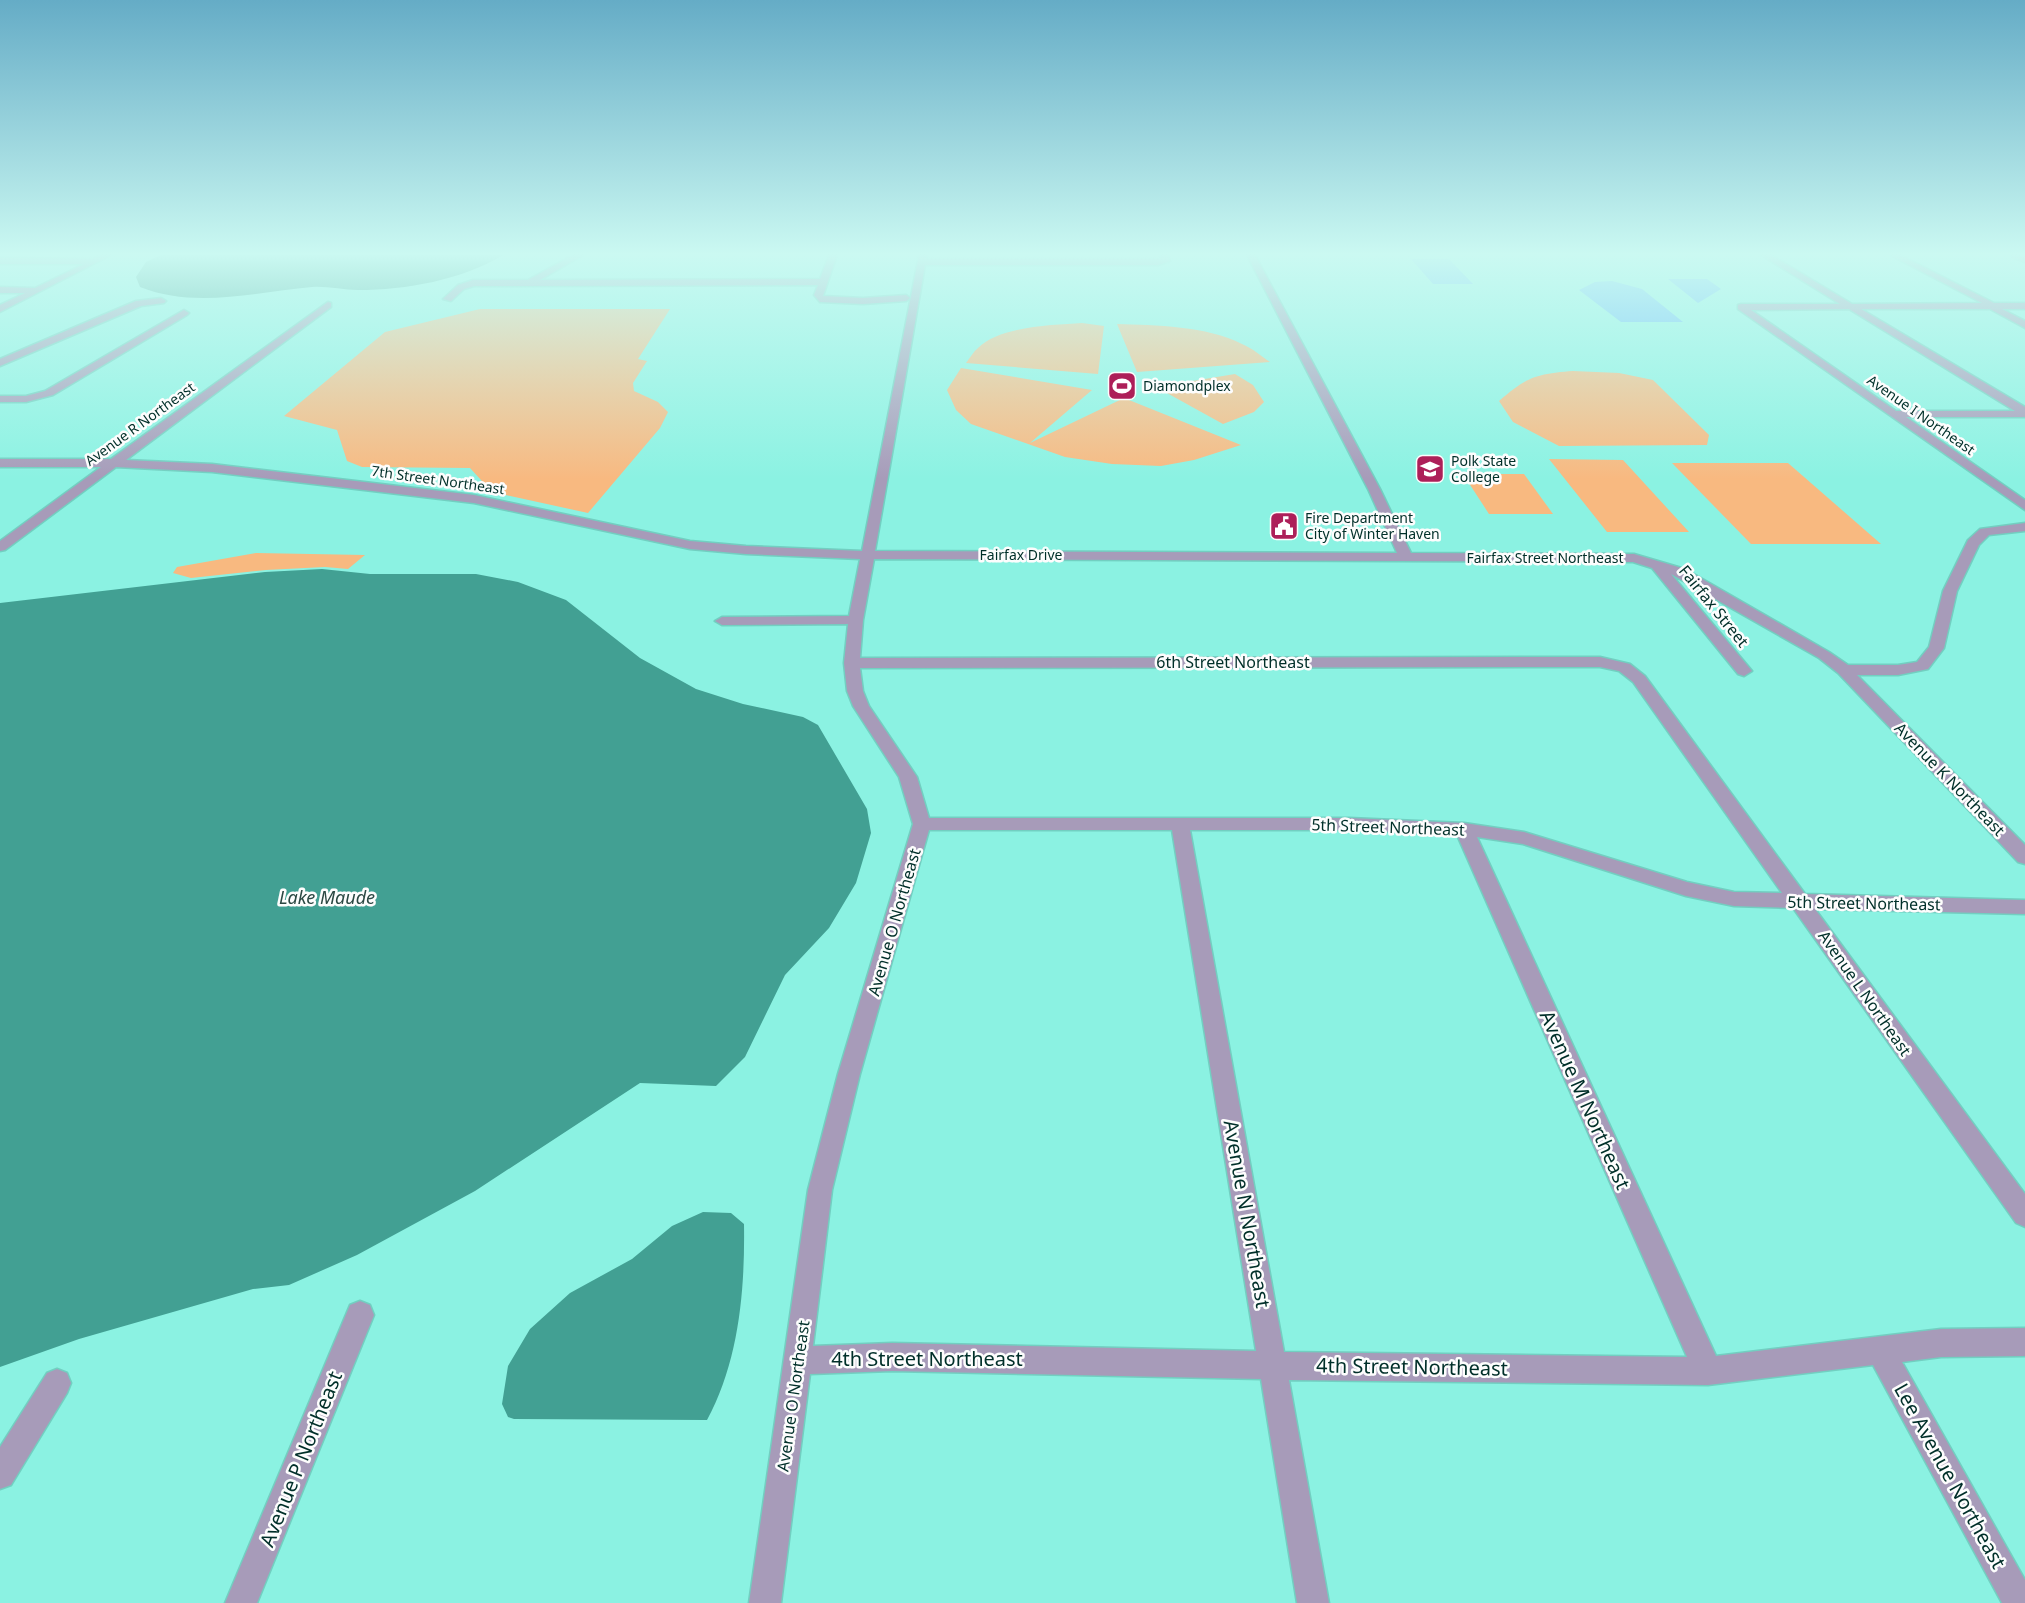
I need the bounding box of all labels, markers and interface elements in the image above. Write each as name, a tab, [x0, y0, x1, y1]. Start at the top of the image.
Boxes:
sports icon: Diamondplex	[1106, 370, 1138, 402]
street label: Avenue I Northeast	[1864, 370, 1979, 459]
place label: Diamondplex	[1143, 376, 1231, 395]
street label: Avenue R Northeast	[81, 377, 198, 470]
place label: Polk State College	[1451, 451, 1516, 486]
school or university icon: Polk State College	[1414, 453, 1446, 485]
street label: 7th Street Northeast	[370, 461, 506, 498]
place label: Fire Department City of Winter Haven	[1305, 508, 1440, 543]
public building icon: Fire Department City of Winter Haven	[1268, 510, 1300, 542]
street label: Fairfax Drive	[980, 545, 1063, 564]
street label: Fairfax Street Northeast	[1466, 548, 1624, 567]
street label: Fairfax Street	[1674, 560, 1754, 652]
street label: 6th Street Northeast	[1156, 651, 1310, 673]
street label: Avenue K Northeast	[1890, 717, 2010, 841]
street label: 5th Street Northeast	[1311, 813, 1465, 841]
street label: Avenue O Northeast	[862, 845, 926, 998]
water label: Lake Maude	[279, 885, 375, 909]
street label: 5th Street Northeast	[1787, 891, 1941, 915]
street label: Avenue L Northeast	[1813, 926, 1917, 1060]
street label: Avenue M Northeast	[1534, 1006, 1637, 1194]
street label: Avenue N Northeast	[1218, 1118, 1277, 1310]
street label: Avenue O Northeast	[771, 1319, 815, 1473]
street label: 4th Street Northeast	[831, 1345, 1023, 1372]
street label: 4th Street Northeast	[1316, 1351, 1508, 1382]
street label: Avenue P Northeast	[253, 1367, 348, 1551]
street label: Lee Avenue Northeast	[1888, 1378, 2013, 1573]

